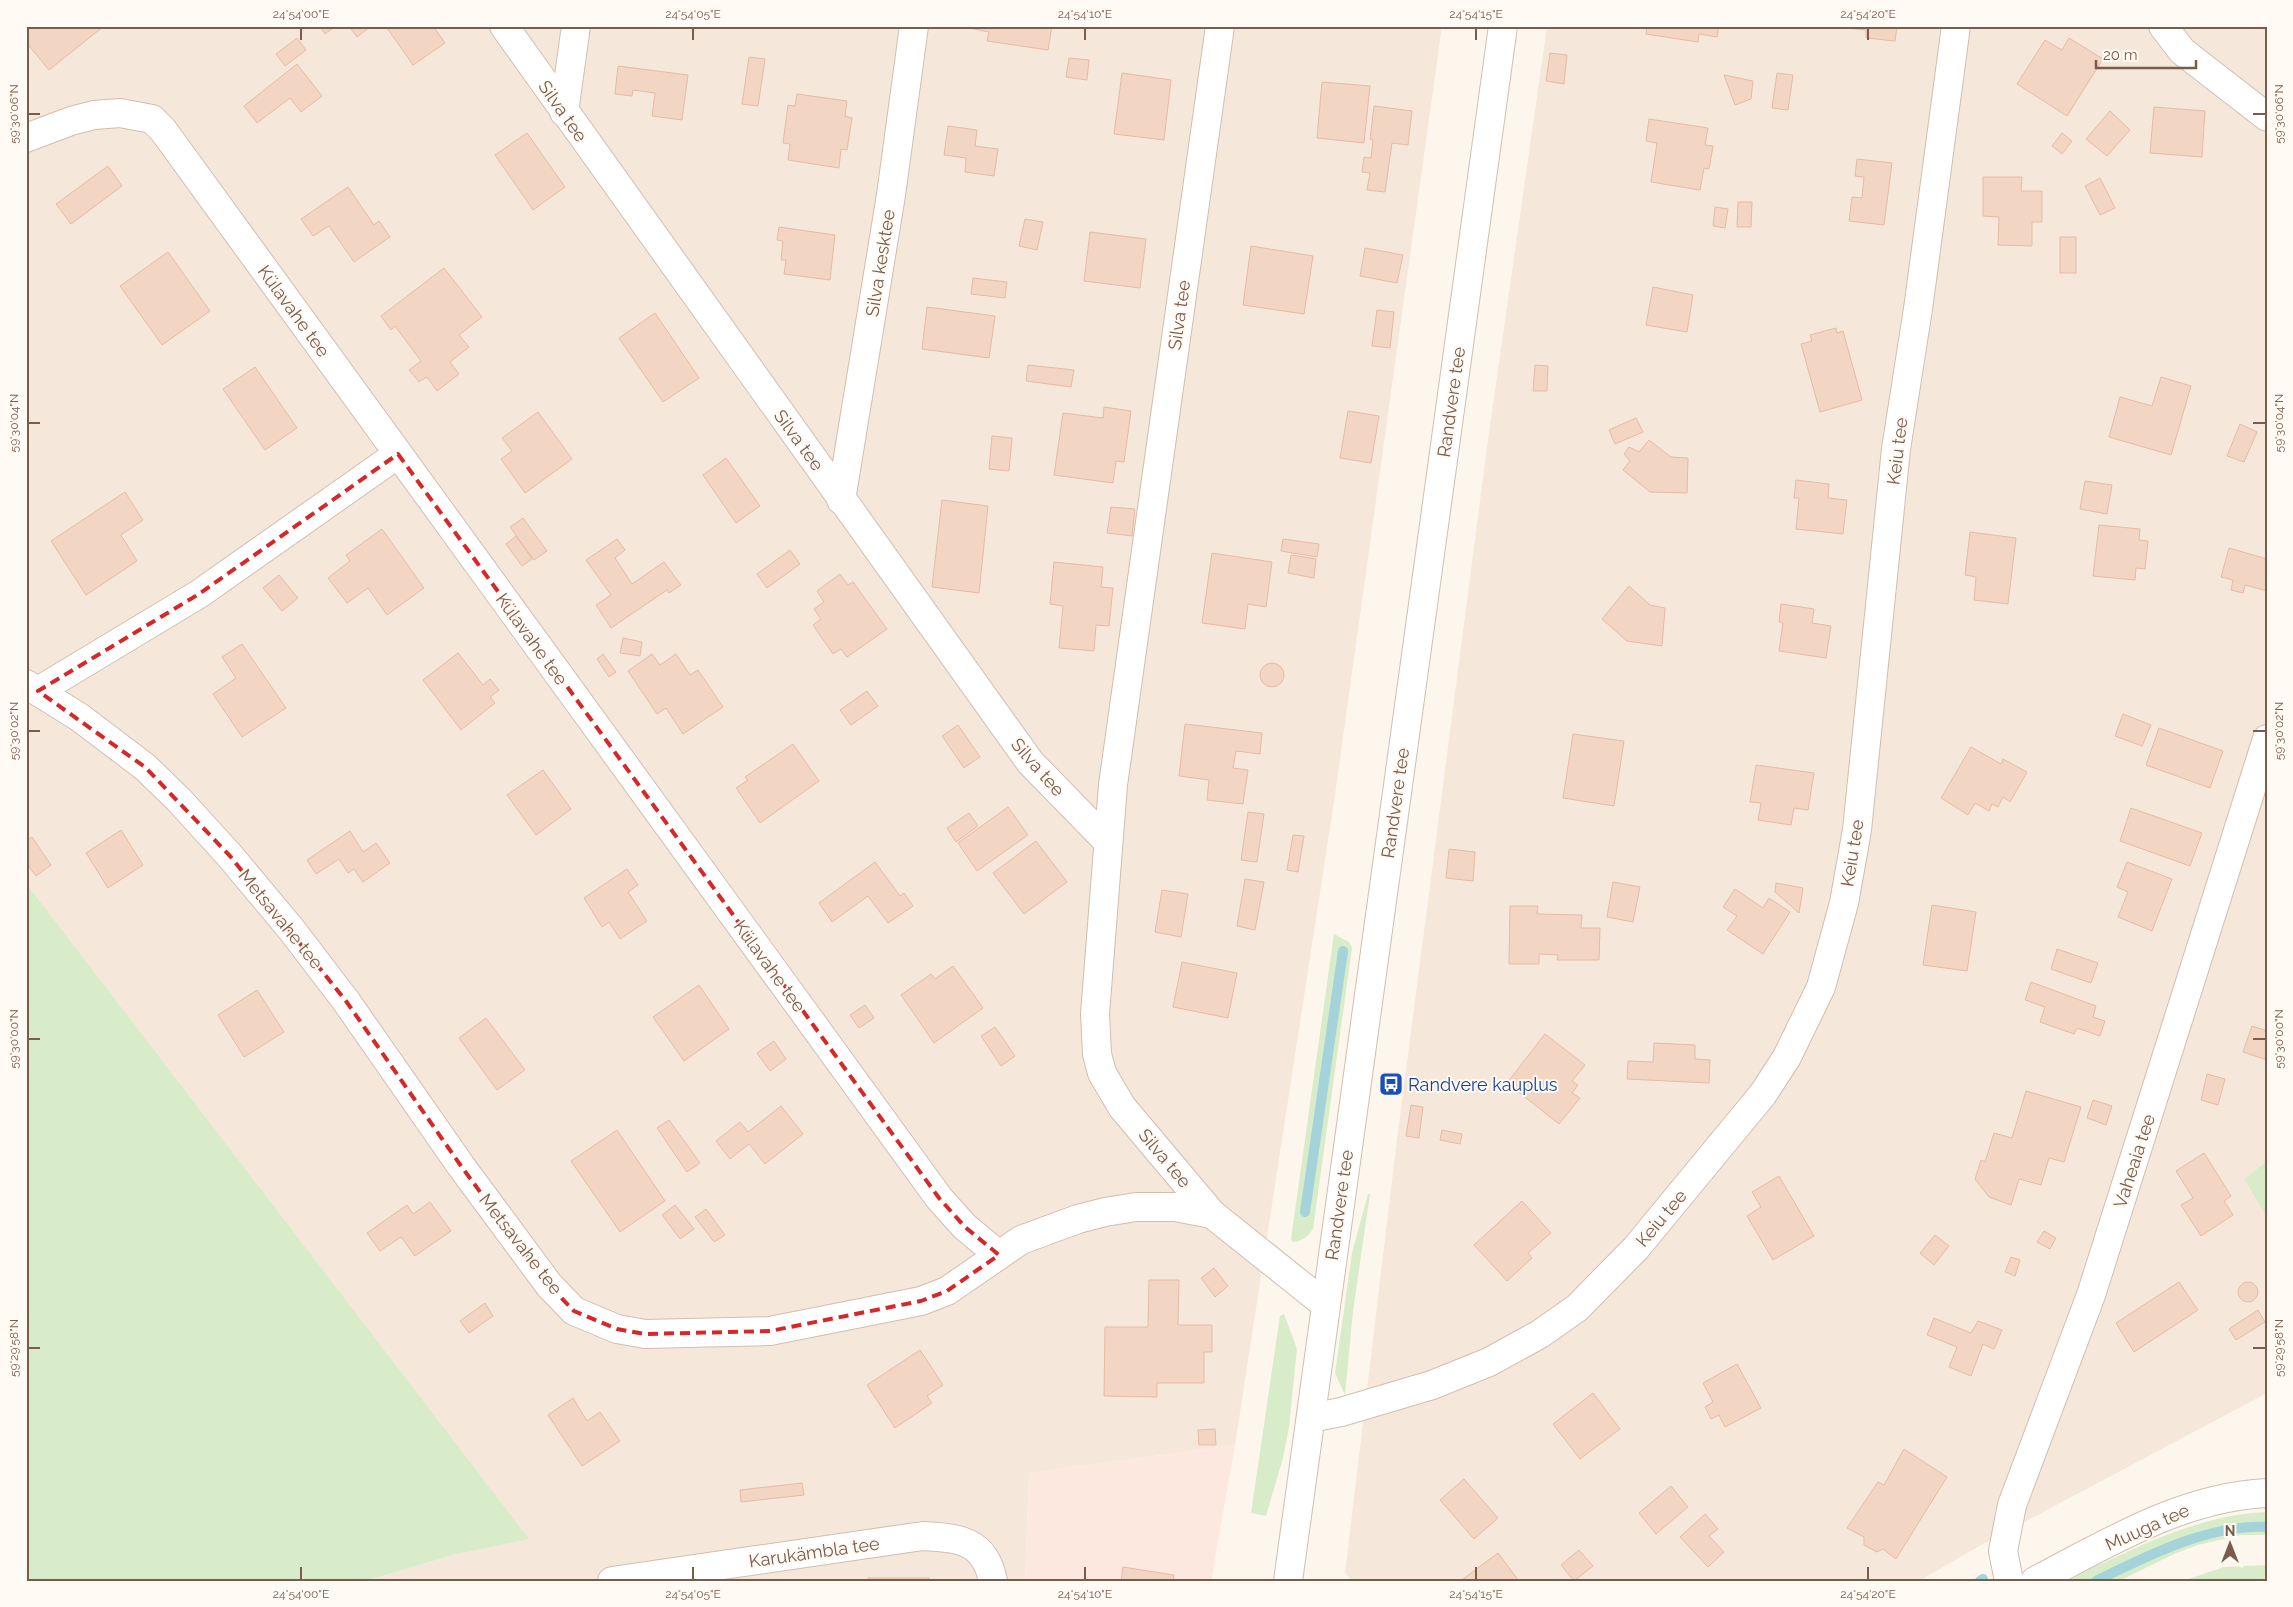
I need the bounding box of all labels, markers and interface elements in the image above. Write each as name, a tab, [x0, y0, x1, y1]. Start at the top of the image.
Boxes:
text: 24°54'00"E	[273, 7, 329, 21]
text: 24°54'05"E	[665, 7, 721, 21]
text: 24°54'10"E	[1058, 7, 1112, 21]
text: 24°54'15"E	[1449, 7, 1503, 21]
text: 24°54'20"E	[1840, 7, 1896, 21]
scale bar	[2096, 38, 2196, 70]
text: 20 m	[2103, 46, 2138, 64]
street label: Silva tee	[534, 76, 592, 146]
text: 59°30'06"N	[7, 84, 21, 144]
text: 59°30'06"N	[2272, 84, 2286, 144]
street label: Silva kesktee	[861, 208, 899, 318]
street label: Külavahe tee	[254, 261, 335, 361]
street label: Silva tee	[1164, 278, 1194, 351]
street label: Randvere tee	[1433, 345, 1469, 458]
text: 59°30'04"N	[7, 394, 21, 452]
text: 59°30'04"N	[2272, 394, 2286, 452]
street label: Silva tee	[770, 405, 828, 475]
street label: Keiu tee	[1882, 416, 1912, 486]
street label: Külavahe tee	[492, 589, 573, 689]
text: 59°30'02"N	[7, 702, 21, 760]
text: 59°30'02"N	[2272, 702, 2286, 760]
street label: Silva tee	[1007, 734, 1069, 801]
street label: Randvere tee	[1377, 746, 1413, 859]
street label: Keiu tee	[1836, 817, 1868, 888]
street label: Metsavahe tee	[234, 865, 328, 973]
street label: Külavahe tee	[730, 916, 811, 1016]
text: 59°30'00"N	[7, 1009, 21, 1069]
text: 59°30'00"N	[2272, 1009, 2286, 1069]
bus stop icon: Randvere kauplus	[1378, 1071, 1404, 1097]
place label: Randvere kauplus	[1408, 1074, 1558, 1095]
street label: Vaheaia tee	[2109, 1111, 2159, 1211]
street label: Silva tee	[1134, 1124, 1196, 1192]
street label: Randvere tee	[1321, 1148, 1357, 1261]
street label: Keiu tee	[1631, 1185, 1691, 1251]
street label: Metsavahe tee	[475, 1189, 567, 1299]
text: 59°29'58"N	[7, 1319, 21, 1377]
text: 59°29'58"N	[2272, 1319, 2286, 1377]
street label: Muuga tee	[2102, 1499, 2193, 1555]
north arrow	[2206, 1520, 2256, 1570]
text: N	[2225, 1523, 2235, 1539]
street label: Karukämbla tee	[747, 1532, 881, 1572]
text: 24°54'00"E	[273, 1587, 329, 1601]
text: 24°54'05"E	[665, 1587, 721, 1601]
text: 24°54'10"E	[1058, 1587, 1112, 1601]
text: 24°54'15"E	[1449, 1587, 1503, 1601]
text: 24°54'20"E	[1840, 1587, 1896, 1601]

